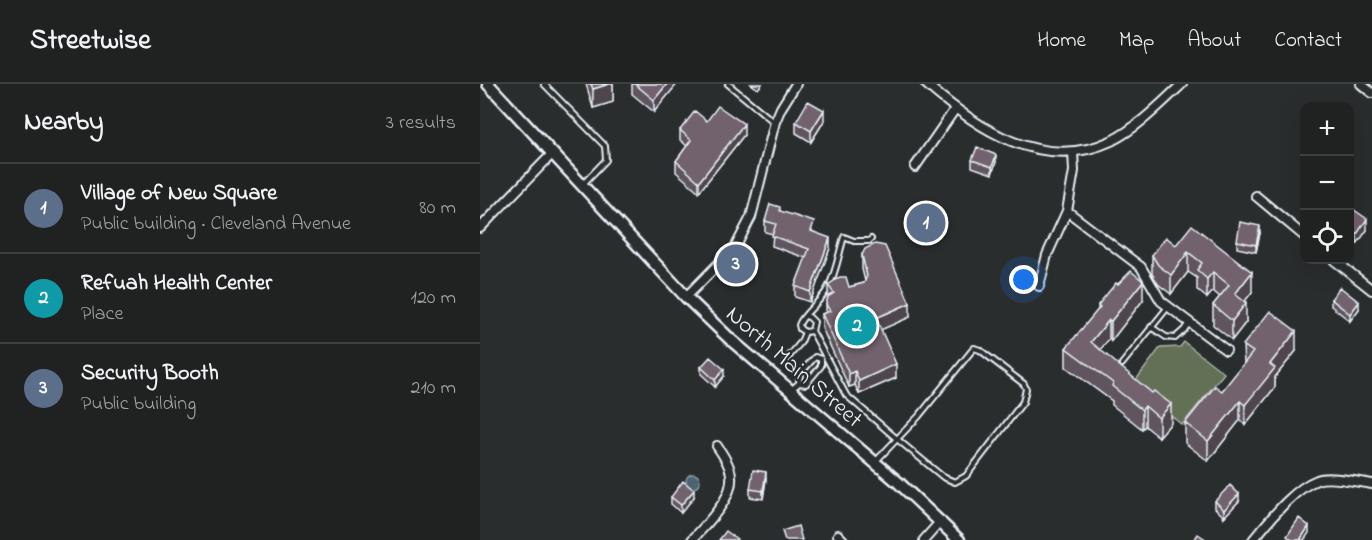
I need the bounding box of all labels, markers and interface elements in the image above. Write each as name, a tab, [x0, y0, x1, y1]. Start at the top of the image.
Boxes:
text: Streetwise	[30, 21, 151, 62]
text: Home	[1037, 26, 1086, 56]
text: Map	[1119, 26, 1154, 56]
text: About	[1187, 26, 1241, 56]
text: Contact	[1274, 26, 1342, 56]
map controls	[1300, 102, 1354, 264]
button: +	[1300, 102, 1354, 156]
text: Nearby	[24, 104, 103, 142]
text: 3 results	[386, 109, 456, 138]
button: −	[1300, 156, 1354, 210]
text: Village of New Square	[81, 178, 277, 210]
text: 1	[40, 194, 47, 223]
text: 80 m	[419, 194, 456, 223]
pin: 1	[906, 200, 946, 246]
text: Public building · Cleveland Avenue	[81, 210, 351, 239]
button: locate	[1300, 210, 1354, 264]
pin: 3	[716, 242, 756, 286]
your location	[1009, 265, 1038, 294]
text: Refuah Health Center	[81, 268, 272, 300]
text: 2	[39, 284, 48, 313]
text: 120 m	[411, 284, 456, 313]
street label: North Main Street	[717, 298, 870, 437]
text: Place	[81, 300, 123, 329]
pin: 2	[838, 304, 877, 348]
text: Security Booth	[81, 358, 219, 390]
text: 3	[39, 374, 48, 403]
text: 210 m	[411, 374, 456, 403]
text: Public building	[81, 390, 196, 419]

